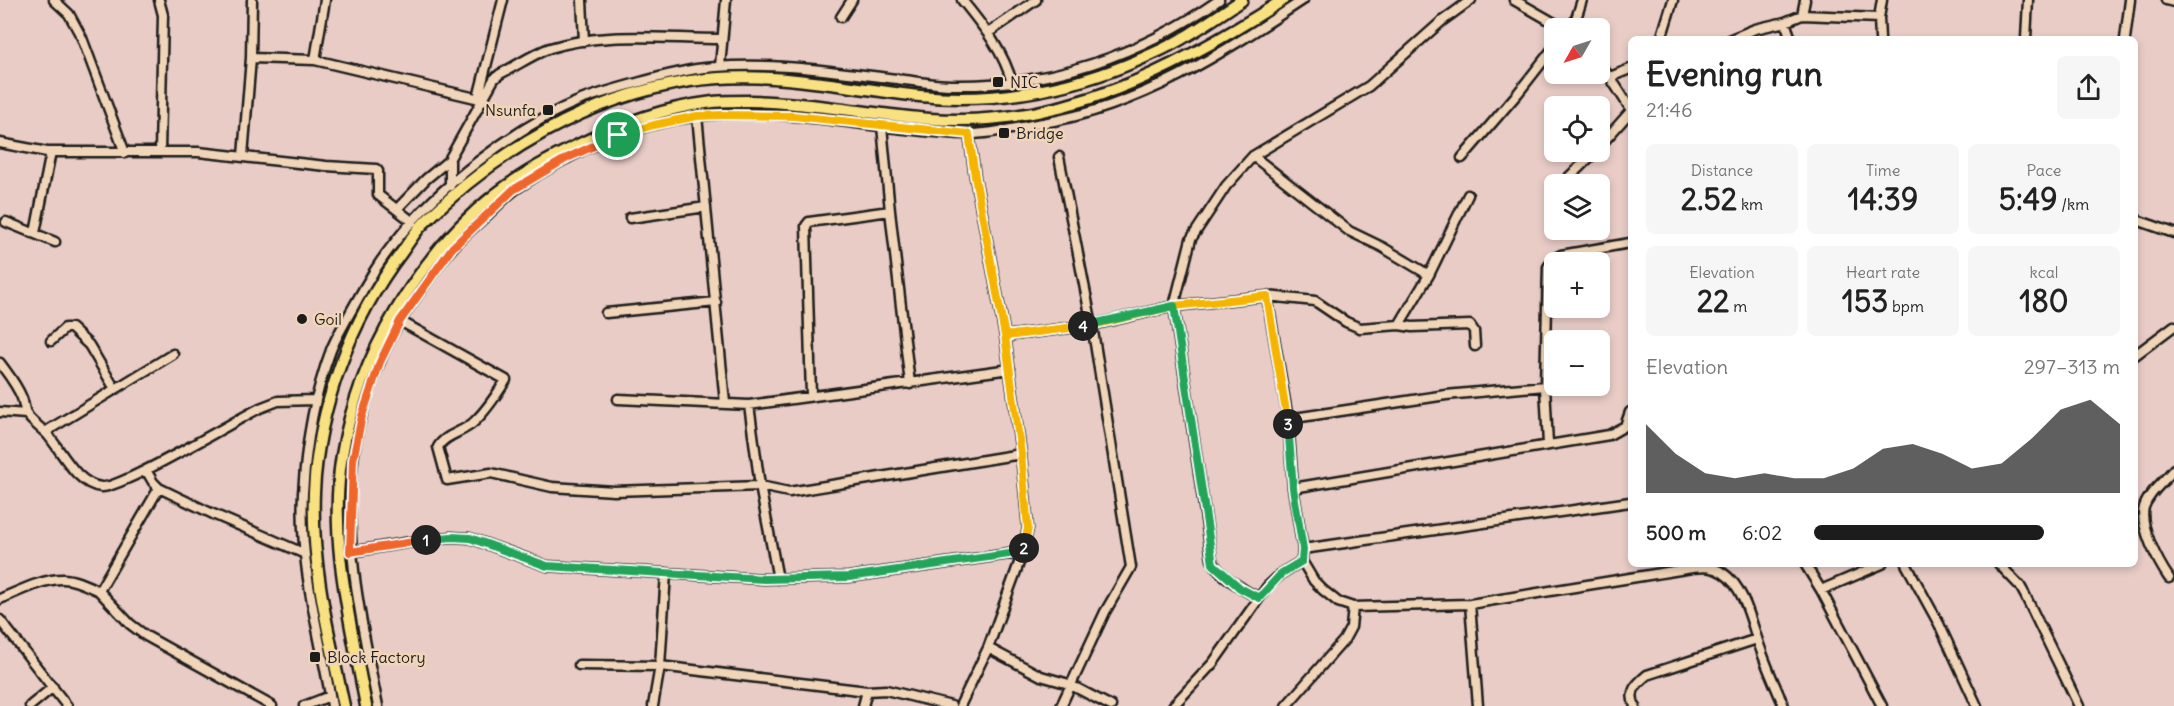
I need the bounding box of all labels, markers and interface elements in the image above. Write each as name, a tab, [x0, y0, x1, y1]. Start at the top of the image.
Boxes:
north arrow	[1544, 18, 1610, 84]
map controls	[1544, 18, 1610, 396]
text: Evening run	[1646, 53, 1822, 95]
button: share	[2057, 56, 2120, 119]
place label: NIC	[1010, 72, 1038, 92]
marker: NIC	[991, 75, 1005, 89]
button: locate	[1544, 96, 1610, 162]
text: 21:46	[1646, 97, 1693, 122]
place label: Nsunfa	[485, 100, 536, 120]
marker: Nsunfa	[541, 103, 555, 117]
pin	[592, 109, 643, 160]
icon: arrive	[601, 118, 634, 151]
place label: Bridge	[1016, 123, 1064, 143]
marker: Bridge	[997, 126, 1011, 140]
text: Distance	[1691, 160, 1753, 180]
text: Time	[1866, 160, 1900, 180]
text: Pace	[2027, 160, 2061, 180]
button: layers	[1544, 174, 1610, 240]
text: 2.52	[1681, 180, 1737, 218]
text: 14:39	[1848, 180, 1918, 218]
text: 5:49	[1999, 180, 2057, 218]
text: km	[1737, 194, 1763, 214]
text: /km	[2057, 194, 2089, 214]
button: +	[1544, 252, 1610, 318]
text: Elevation	[1689, 262, 1755, 282]
text: Heart rate	[1846, 262, 1920, 282]
text: kcal	[2030, 262, 2058, 282]
text: 22	[1697, 282, 1730, 320]
text: 153	[1842, 282, 1888, 320]
text: 180	[2020, 282, 2068, 320]
text: m	[1730, 296, 1747, 316]
text: bpm	[1888, 296, 1924, 316]
place label: Goil	[314, 309, 342, 329]
pin: 4	[1068, 311, 1098, 341]
marker: Goil	[295, 312, 309, 326]
text: 4	[1078, 316, 1088, 336]
button: −	[1544, 330, 1610, 396]
text: Elevation	[1646, 354, 1728, 379]
text: 297–313 m	[2024, 354, 2120, 379]
pin: 3	[1273, 409, 1303, 439]
text: 3	[1283, 414, 1293, 434]
text: 500 m	[1646, 520, 1706, 545]
text: 6:02	[1742, 520, 1782, 545]
pin: 1	[411, 525, 441, 555]
text: 1	[423, 530, 429, 550]
pin: 2	[1009, 533, 1039, 563]
text: 2	[1020, 538, 1028, 558]
place label: Block Factory	[327, 647, 426, 667]
marker: Block Factory	[308, 650, 322, 664]

